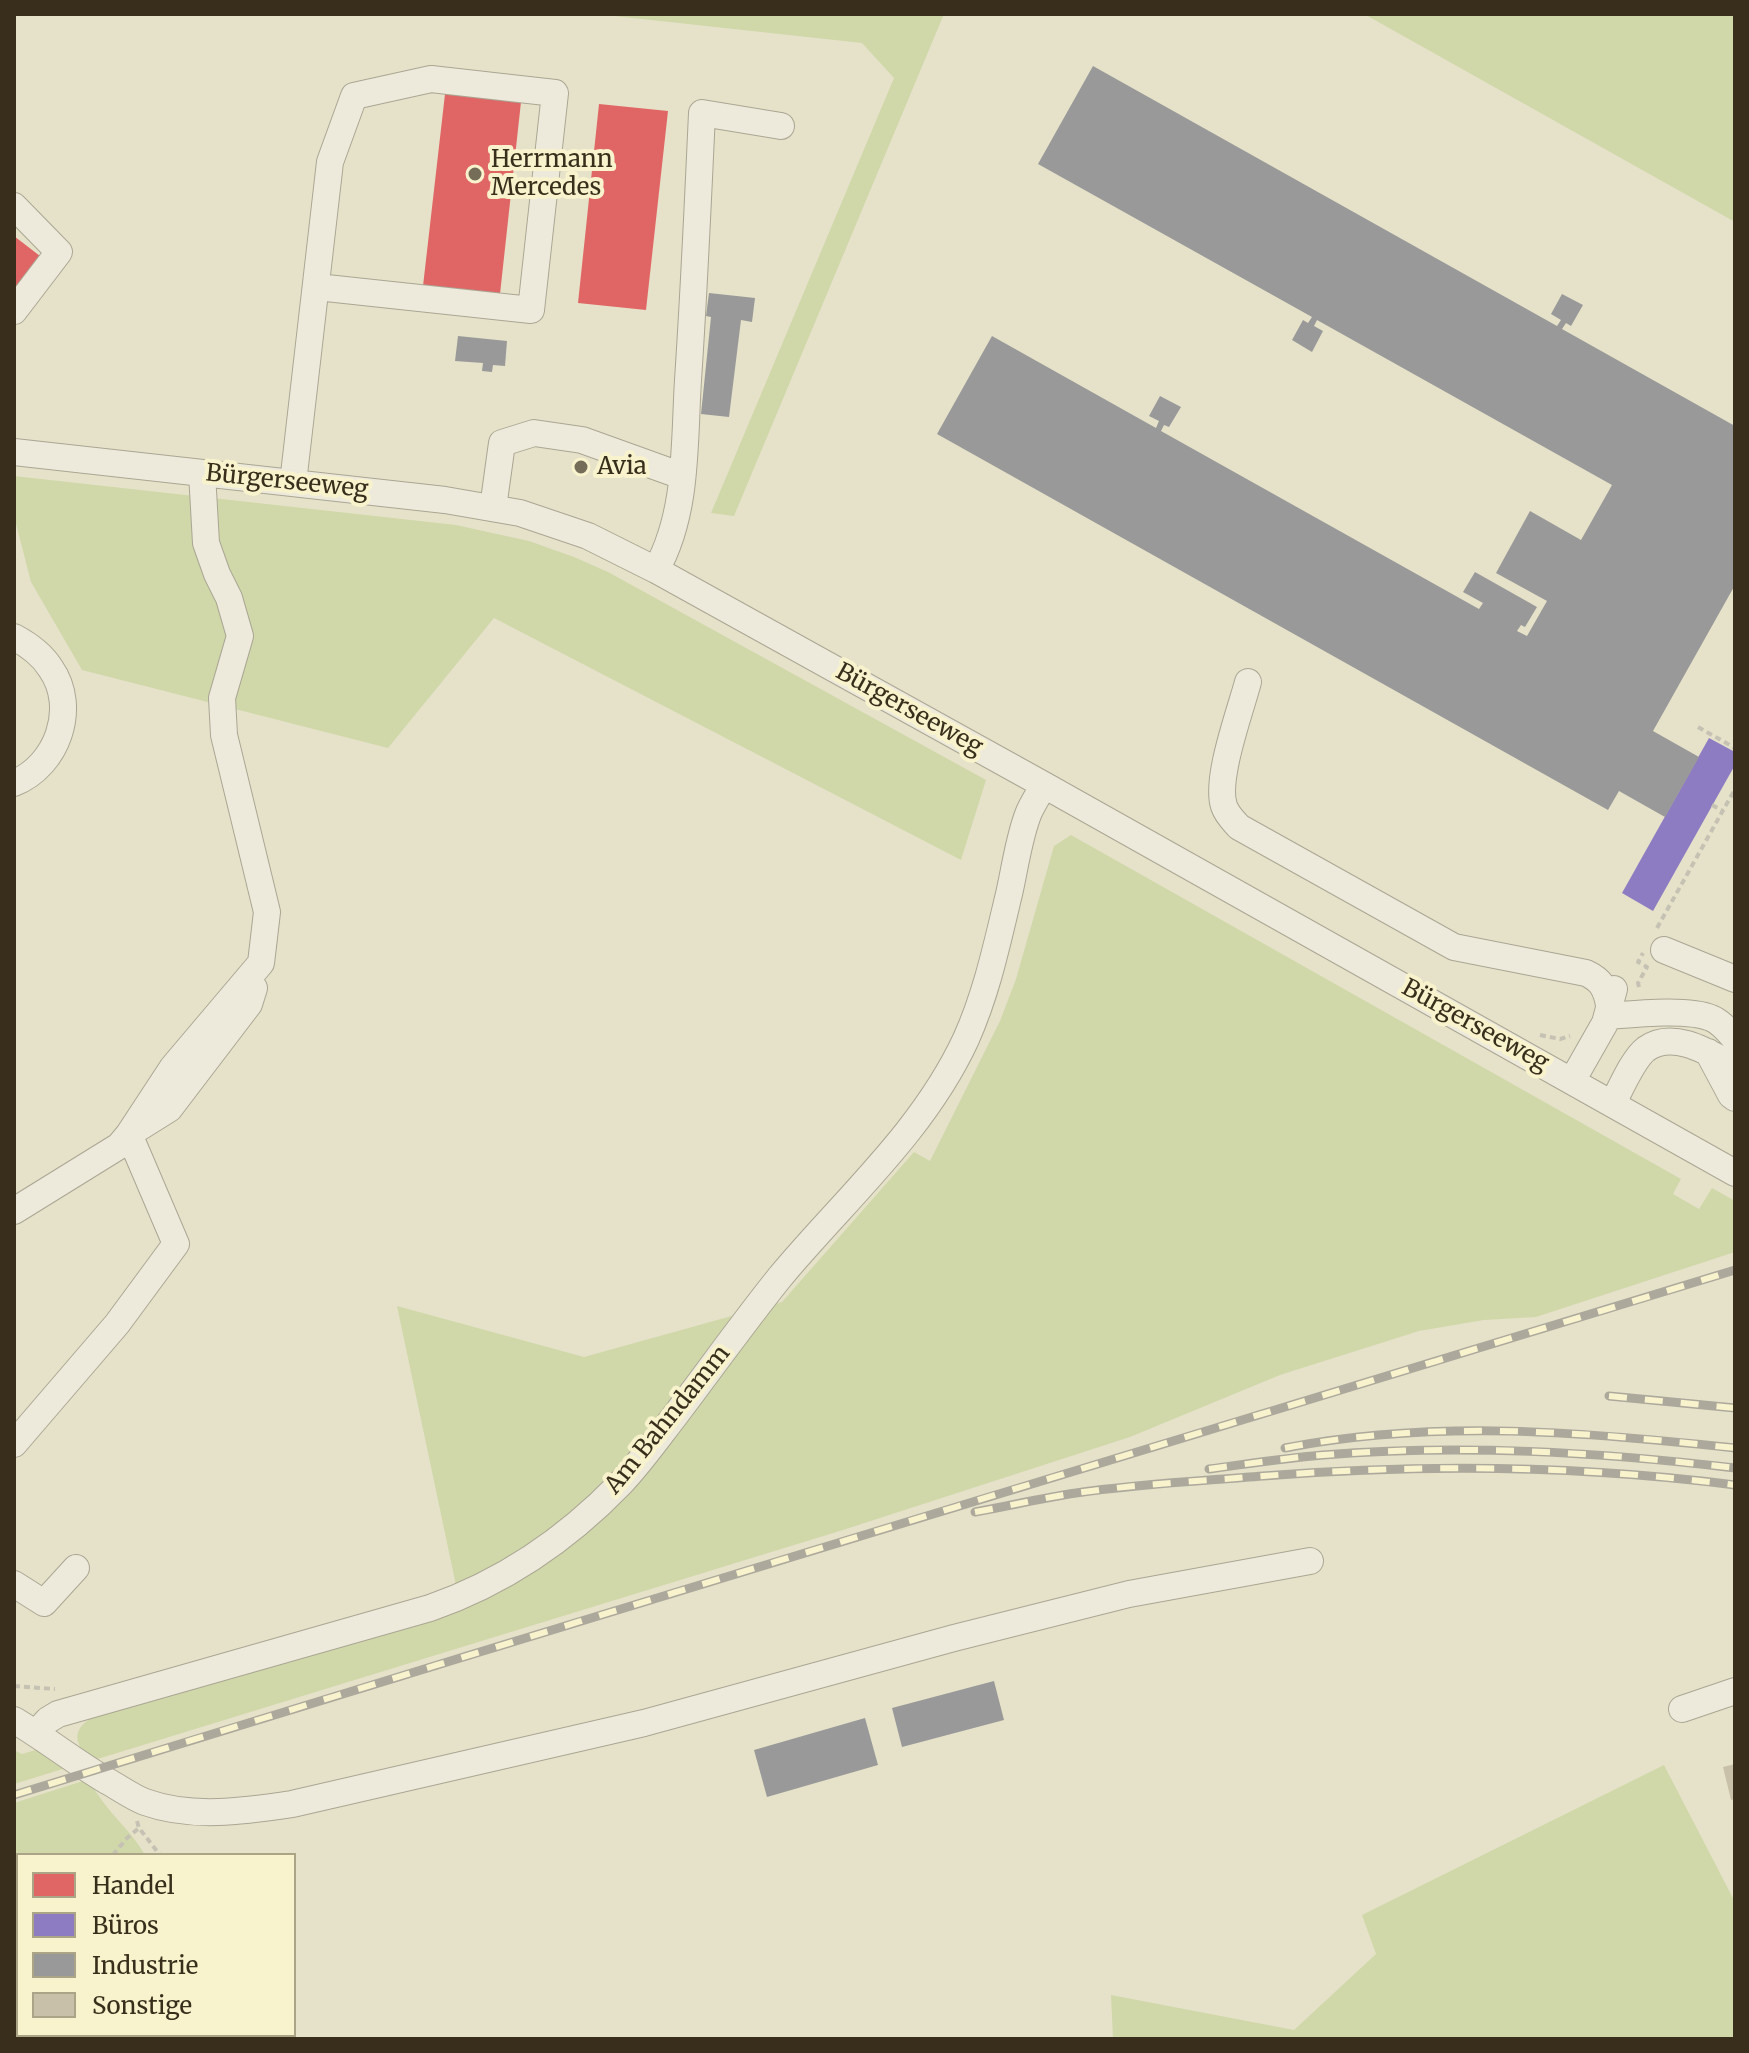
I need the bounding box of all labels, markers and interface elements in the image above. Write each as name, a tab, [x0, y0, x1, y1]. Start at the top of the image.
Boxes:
place label: Herrmann Mercedes	[491, 146, 613, 202]
marker: Herrmann Mercedes	[466, 165, 484, 183]
place label: Avia	[597, 453, 647, 481]
marker: Avia	[572, 458, 590, 476]
street label: Bürgerseeweg	[204, 459, 370, 505]
street label: Bürgerseeweg	[831, 658, 987, 762]
street label: Bürgerseeweg	[1397, 974, 1553, 1078]
street label: Am Bahndamm	[599, 1340, 737, 1500]
legend	[16, 1853, 296, 2037]
text: Handel	[92, 1870, 174, 1901]
text: Büros	[92, 1910, 159, 1941]
text: Industrie	[92, 1950, 198, 1981]
text: Sonstige	[92, 1990, 192, 2021]

